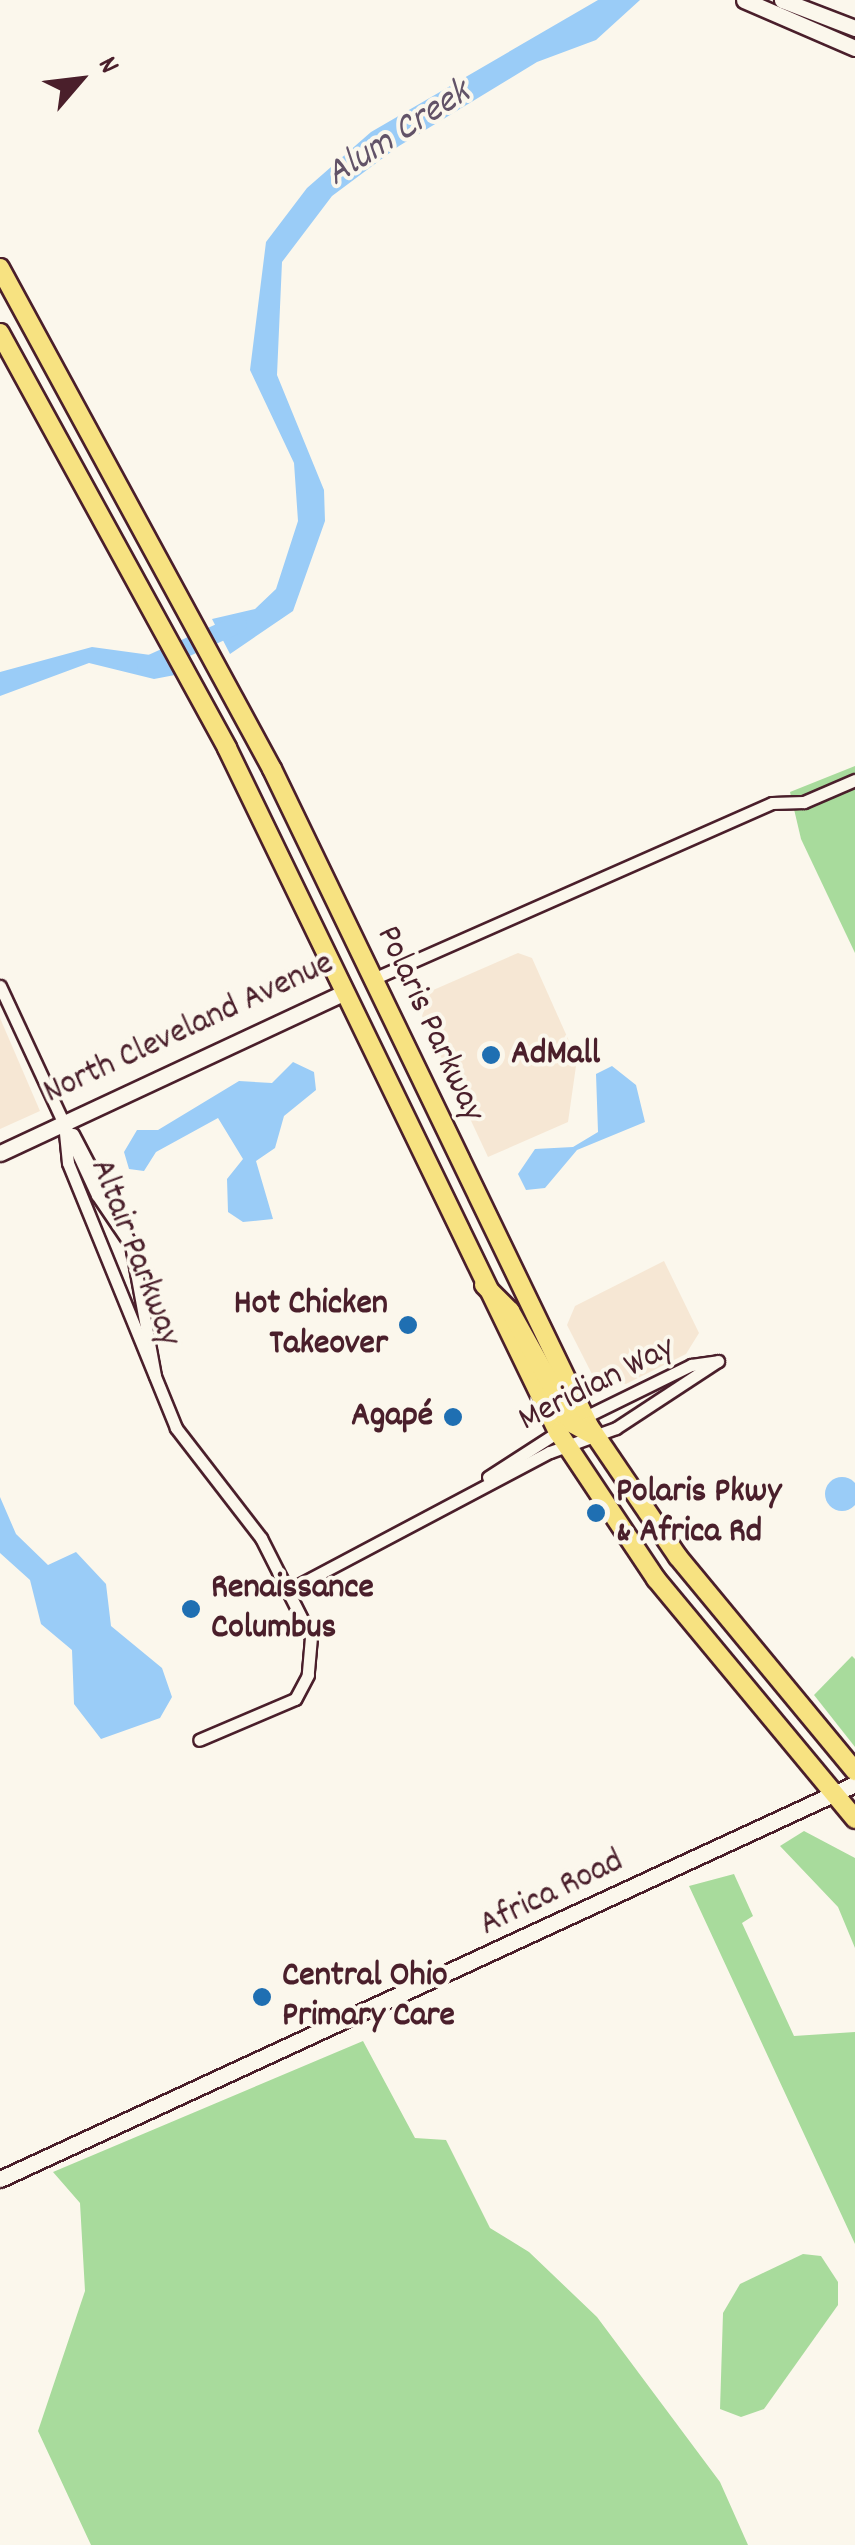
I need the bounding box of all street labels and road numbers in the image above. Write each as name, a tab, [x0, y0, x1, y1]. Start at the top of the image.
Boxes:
street label: Polaris Parkway	[365, 919, 493, 1129]
street label: North Cleveland Avenue	[37, 943, 341, 1115]
street label: Altair Parkway	[79, 1154, 189, 1352]
street label: Meridian Way	[512, 1328, 682, 1442]
street label: Africa Road	[473, 1841, 631, 1947]

